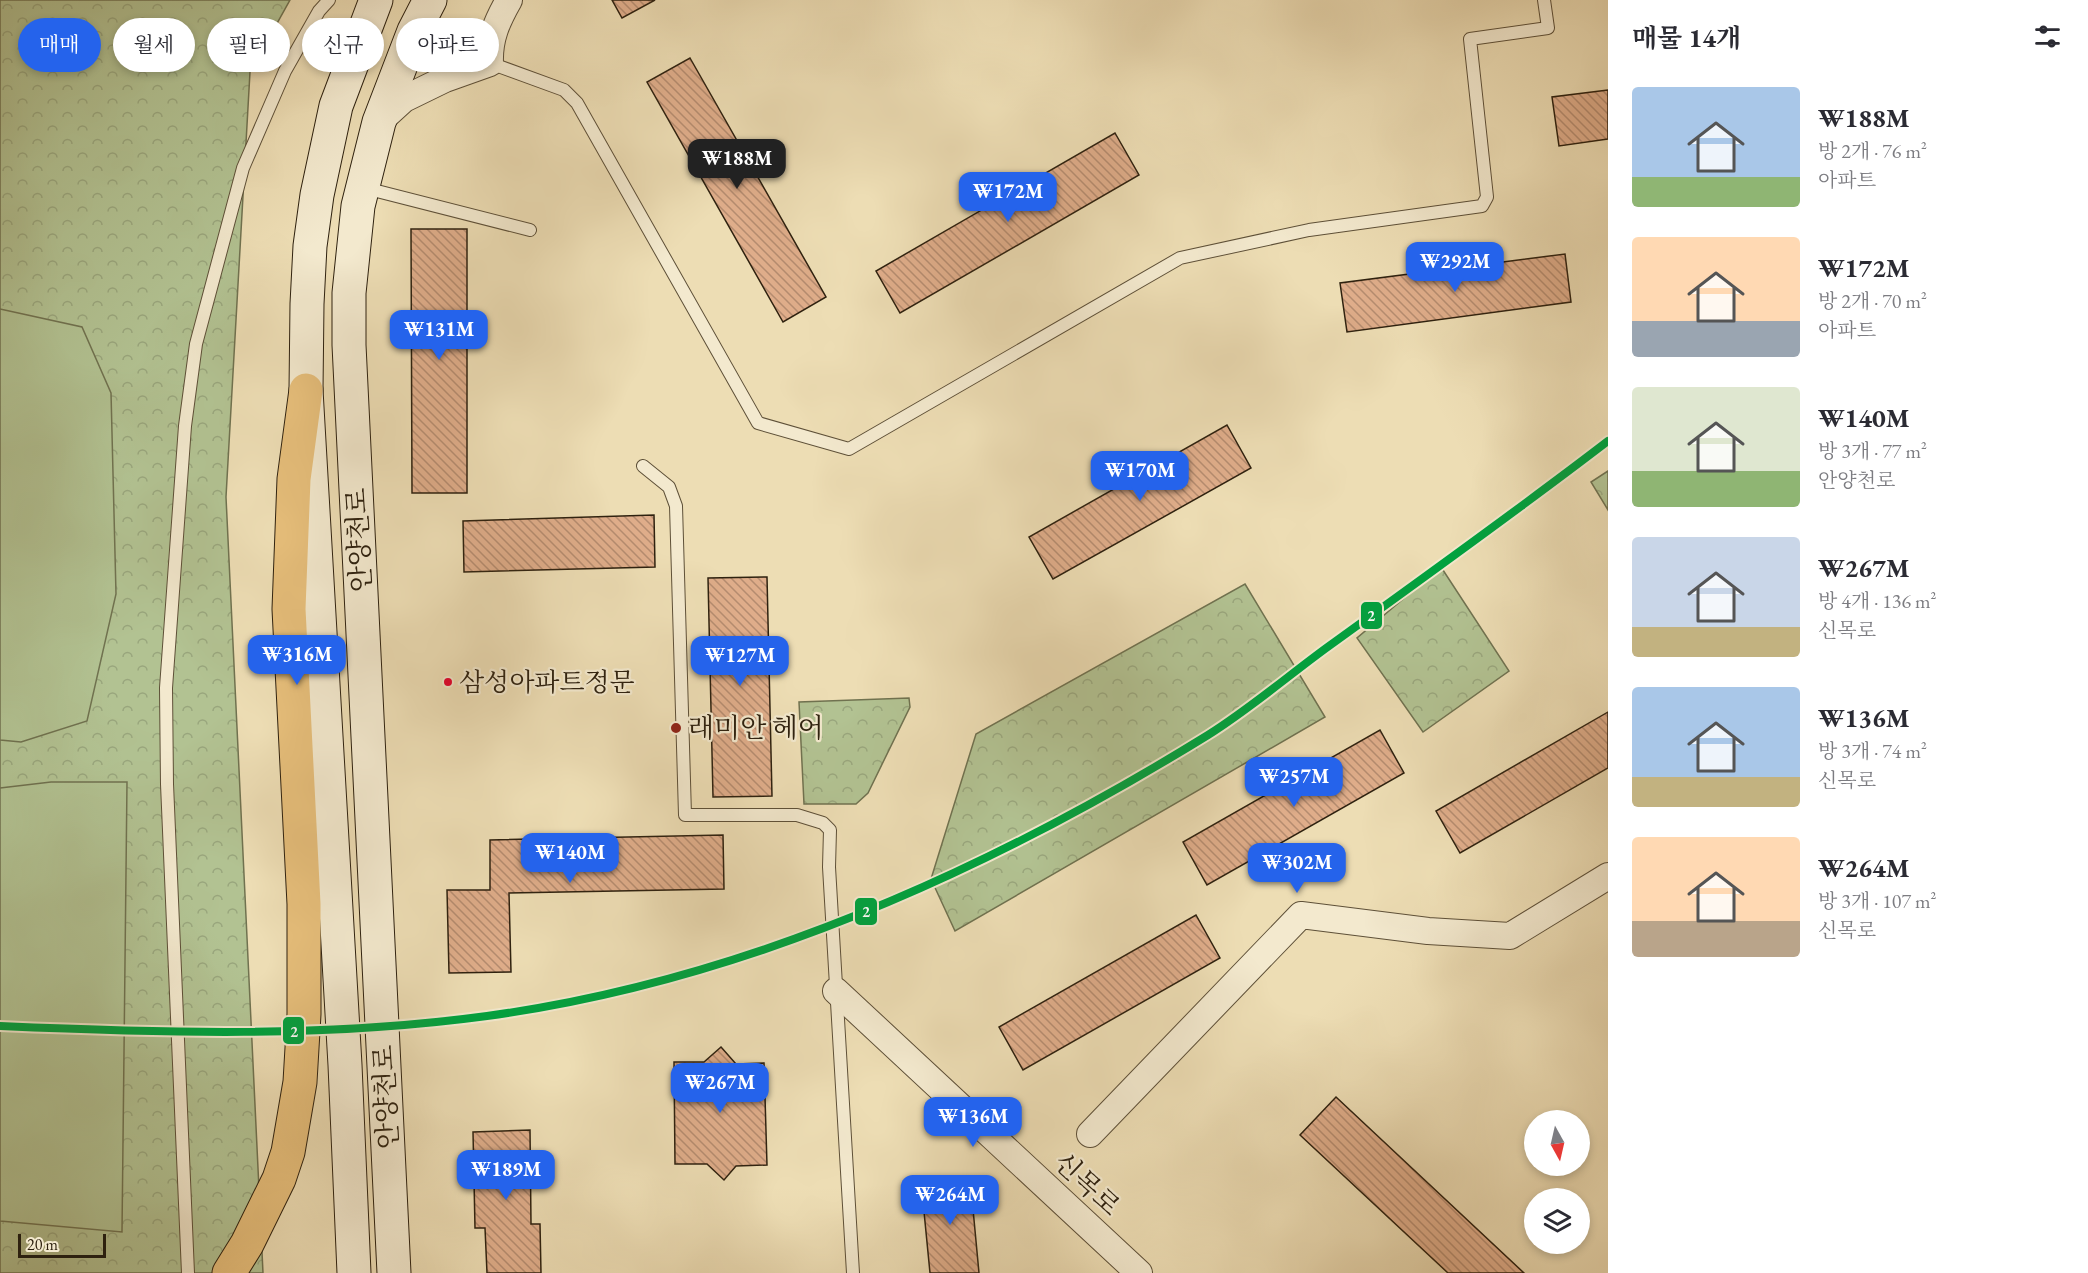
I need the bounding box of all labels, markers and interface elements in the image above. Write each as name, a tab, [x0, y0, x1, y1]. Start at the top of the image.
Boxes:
chip: 매매	[18, 18, 101, 72]
chip: 월세	[113, 18, 195, 72]
chip: 필터	[207, 18, 290, 72]
chip: 신규	[302, 18, 384, 72]
chip: 아파트	[396, 18, 499, 72]
icon: filters	[2031, 20, 2064, 53]
text: 매물 14개	[1632, 21, 1741, 55]
text: ₩188M	[1818, 101, 1910, 135]
icon: home	[1680, 111, 1752, 183]
text: 방 2개 · 76 m²	[1818, 138, 1927, 164]
pin: ₩188M	[695, 139, 779, 190]
text: ₩188M	[702, 145, 772, 171]
text: 아파트	[1818, 167, 1876, 193]
pin: ₩172M	[966, 172, 1050, 223]
text: ₩172M	[973, 178, 1043, 204]
pin: ₩292M	[1413, 242, 1497, 293]
text: ₩292M	[1420, 248, 1490, 274]
text: ₩172M	[1818, 251, 1910, 285]
icon: home	[1680, 261, 1752, 333]
text: 방 2개 · 70 m²	[1818, 288, 1927, 314]
pin: ₩131M	[397, 310, 481, 361]
text: ₩131M	[404, 316, 474, 342]
text: 아파트	[1818, 317, 1876, 343]
text: ₩140M	[1818, 401, 1910, 435]
icon: home	[1680, 411, 1752, 483]
text: 방 3개 · 77 m²	[1818, 438, 1927, 464]
pin: ₩170M	[1098, 451, 1182, 502]
text: ₩170M	[1105, 457, 1175, 483]
text: 안양천로	[1818, 467, 1895, 493]
street label: 안양천로	[338, 487, 379, 593]
text: ₩267M	[1818, 551, 1910, 585]
icon: home	[1680, 561, 1752, 633]
text: 방 4개 · 136 m²	[1818, 588, 1937, 614]
line badge: 2	[1360, 601, 1383, 630]
text: 2	[1367, 605, 1376, 626]
text: 신목로	[1818, 617, 1876, 643]
pin: ₩316M	[255, 635, 339, 686]
pin: ₩127M	[698, 636, 782, 687]
text: ₩316M	[262, 641, 332, 667]
text: ₩127M	[705, 642, 775, 668]
place label: 삼성아파트정문	[459, 665, 635, 699]
marker: 삼성아파트정문	[442, 676, 454, 688]
text: ₩136M	[1818, 701, 1910, 735]
place label: 래미안 헤어	[688, 710, 824, 745]
icon: home	[1680, 711, 1752, 783]
marker: 래미안 헤어	[669, 721, 683, 735]
text: 방 3개 · 74 m²	[1818, 738, 1927, 764]
pin: ₩257M	[1252, 757, 1336, 808]
text: ₩257M	[1259, 763, 1329, 789]
text: 신목로	[1818, 767, 1876, 793]
pin: ₩140M	[528, 833, 612, 884]
text: ₩140M	[535, 839, 605, 865]
pin: ₩302M	[1255, 843, 1339, 894]
text: ₩302M	[1262, 849, 1332, 875]
text: ₩264M	[1818, 851, 1910, 885]
icon: home	[1680, 861, 1752, 933]
text: 방 3개 · 107 m²	[1818, 888, 1937, 914]
line badge: 2	[854, 897, 878, 926]
text: 2	[862, 901, 871, 922]
text: 신목로	[1818, 917, 1876, 943]
line badge: 2	[282, 1016, 305, 1045]
text: 2	[290, 1021, 299, 1042]
street label: 안양천로	[365, 1044, 406, 1150]
pin: ₩267M	[678, 1063, 762, 1114]
text: ₩267M	[685, 1069, 755, 1095]
pin: ₩136M	[931, 1097, 1015, 1148]
text: ₩136M	[938, 1103, 1008, 1129]
north arrow	[1524, 1110, 1590, 1176]
map controls	[1524, 1110, 1590, 1254]
street label: 신목로	[1047, 1144, 1128, 1223]
pin: ₩189M	[464, 1150, 548, 1201]
text: ₩189M	[471, 1156, 541, 1182]
pin: ₩264M	[908, 1175, 992, 1226]
text: ₩264M	[915, 1181, 985, 1207]
button: layers	[1524, 1188, 1590, 1254]
scale bar	[18, 1231, 106, 1258]
text: 20 m	[27, 1234, 58, 1255]

